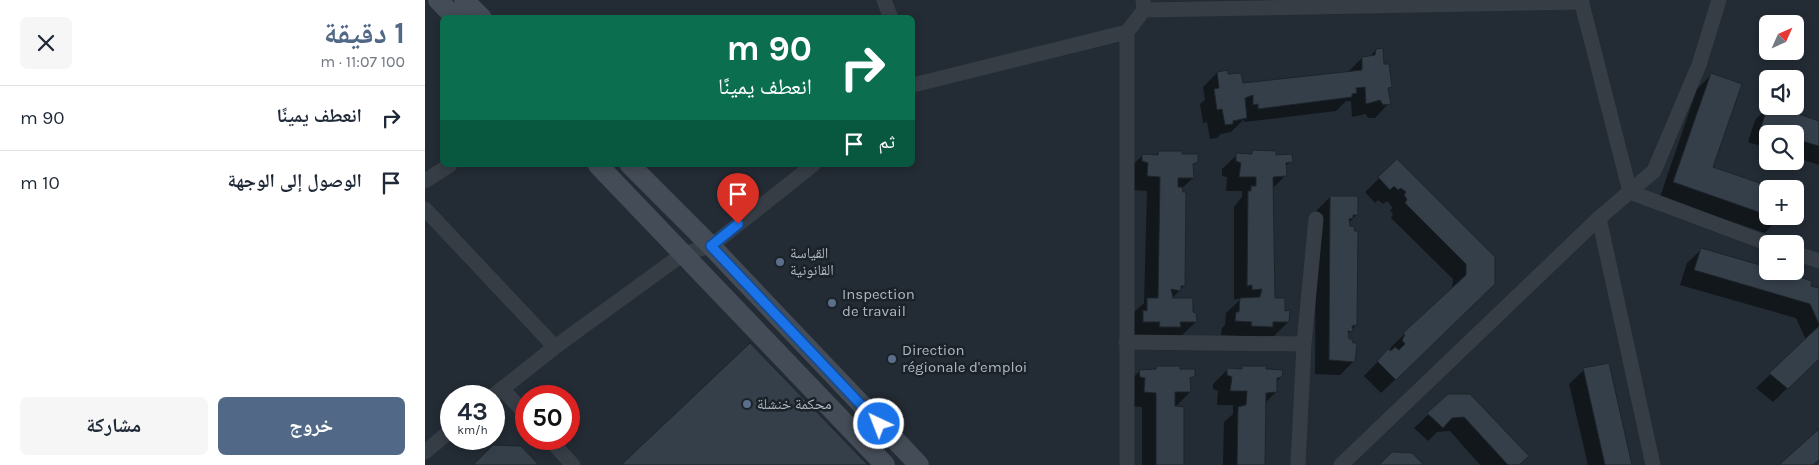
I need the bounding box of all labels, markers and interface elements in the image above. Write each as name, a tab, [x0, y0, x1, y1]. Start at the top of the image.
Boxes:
text: 1 دقيقة	[324, 15, 405, 51]
north arrow	[1759, 15, 1804, 60]
map controls	[1759, 15, 1804, 280]
button: close	[20, 17, 72, 69]
text: 90 m	[726, 28, 812, 69]
icon: right	[830, 35, 895, 100]
text: 100 m · 11:07	[320, 52, 405, 71]
button: sound	[1759, 70, 1804, 115]
text: انعطف يمينًا	[718, 74, 812, 100]
icon: right	[377, 104, 405, 132]
text: انعطف يمينًا	[277, 105, 362, 127]
text: 90 m	[20, 107, 65, 129]
button: search	[1759, 125, 1804, 170]
icon: arrive	[840, 130, 868, 158]
text: ثم	[878, 131, 895, 153]
icon: arrive	[377, 169, 405, 197]
text: الوصول إلى الوجهة	[227, 170, 362, 192]
text: 10 m	[20, 172, 60, 194]
pin	[717, 173, 759, 224]
icon: arrive	[724, 180, 752, 208]
button: +	[1759, 180, 1804, 225]
button: −	[1759, 235, 1804, 280]
place label: القياسة القانونية	[790, 244, 834, 279]
marker: القياسة القانونية	[774, 256, 786, 268]
place label: Inspection de travail	[842, 285, 915, 320]
marker: Inspection de travail	[826, 297, 838, 309]
place label: Direction régionale d'emploi	[902, 341, 1027, 376]
marker: Direction régionale d'emploi	[886, 353, 898, 365]
speed limit sign: 50	[515, 385, 580, 450]
place label: محكمة خنشلة	[757, 395, 832, 413]
button: مشاركة	[20, 397, 208, 455]
button: خروج	[218, 397, 405, 455]
text: 43	[457, 397, 488, 426]
position arrow	[852, 397, 904, 449]
marker: محكمة خنشلة	[741, 398, 753, 410]
text: km/h	[457, 423, 488, 437]

